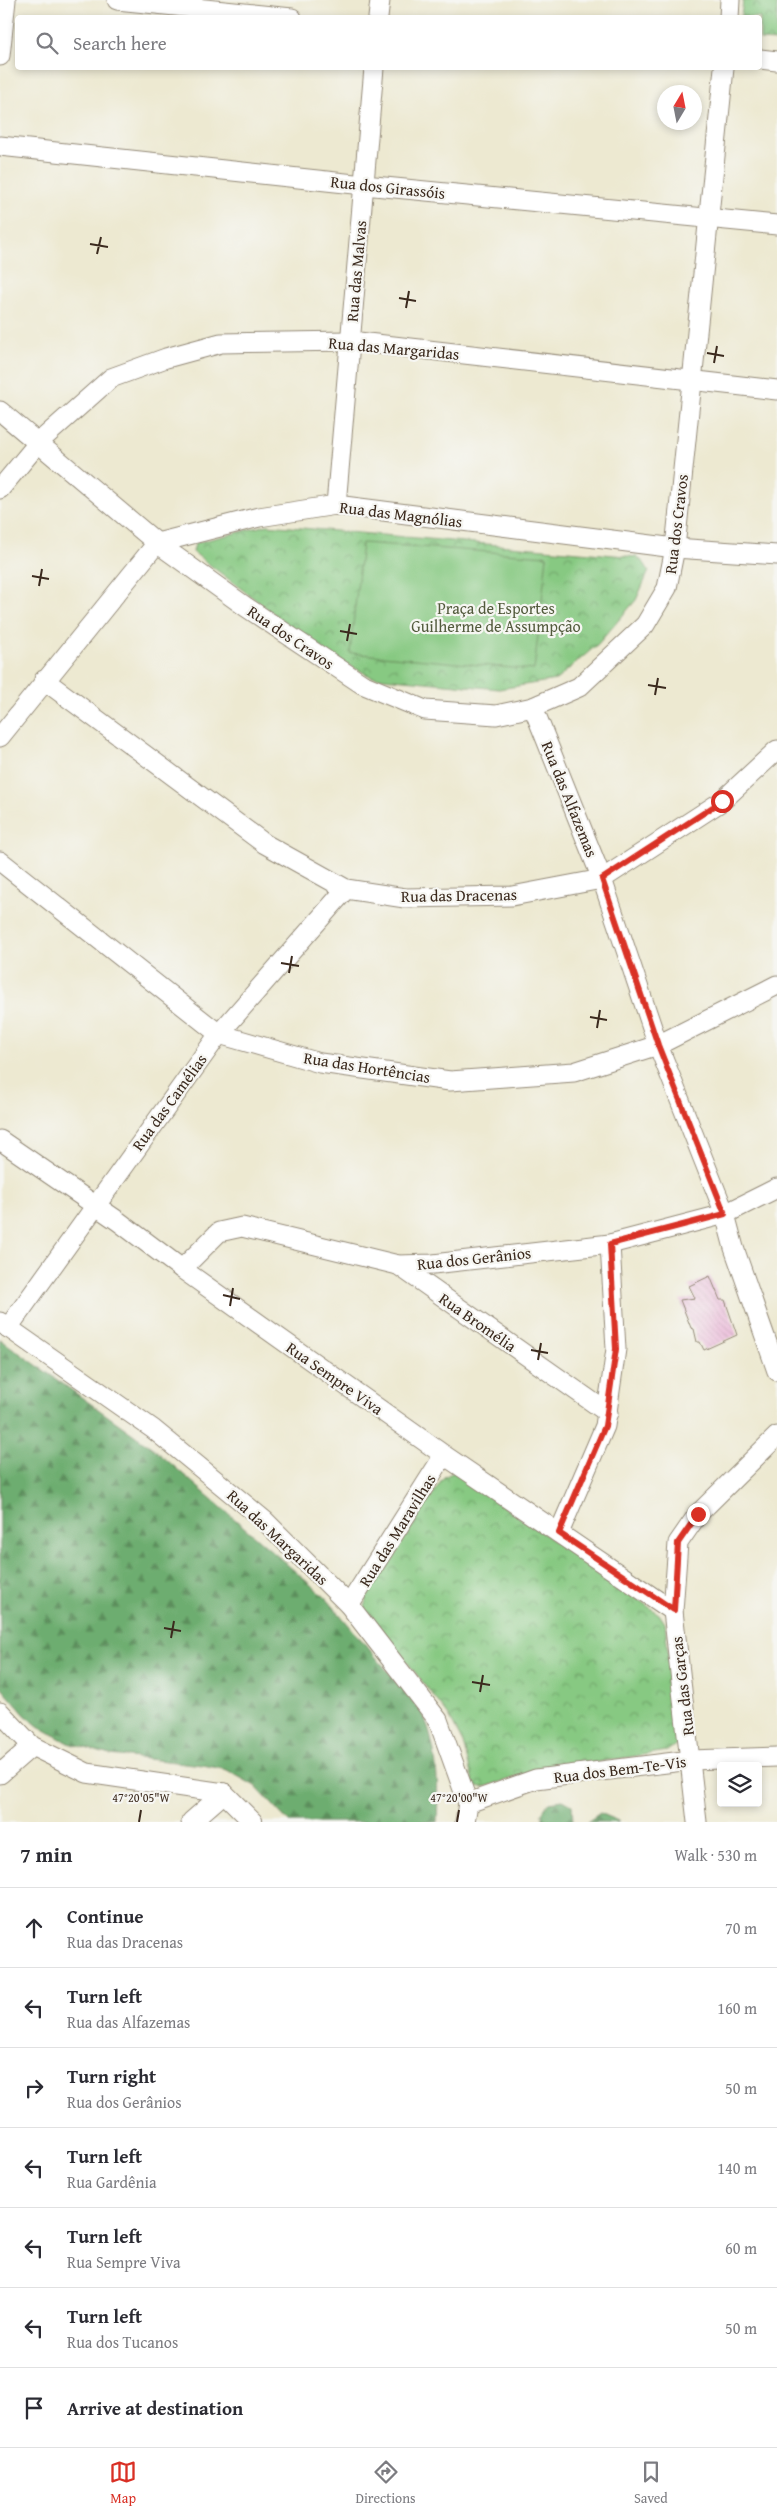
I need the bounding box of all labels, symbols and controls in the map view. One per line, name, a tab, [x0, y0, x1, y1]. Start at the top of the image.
search box	[15, 15, 762, 70]
icon: search	[33, 29, 61, 57]
text: Search here	[73, 29, 167, 57]
north arrow	[657, 85, 702, 130]
street label: Rua dos Girassóis	[329, 169, 447, 205]
street label: Rua das Malvas	[340, 219, 372, 323]
street label: Rua das Margaridas	[328, 330, 460, 366]
street label: Rua dos Cravos	[658, 473, 694, 575]
street label: Rua das Magnólias	[338, 495, 464, 533]
park label: Praça de Esportes Guilherme de Assumpção	[411, 596, 581, 638]
street label: Rua dos Cravos	[243, 599, 339, 675]
street label: Rua das Alfazemas	[536, 737, 604, 861]
route start	[711, 790, 734, 813]
street label: Rua das Dracenas	[401, 882, 517, 908]
street label: Rua das Hortências	[302, 1045, 432, 1089]
street label: Rua das Camélias	[126, 1049, 212, 1155]
street label: Rua dos Gerânios	[416, 1240, 532, 1276]
street label: Rua Bromélia	[434, 1286, 522, 1358]
street label: Rua Sempre Viva	[282, 1336, 389, 1421]
street label: Rua das Maravilhas	[353, 1469, 441, 1591]
street label: Rua das Margaridas	[222, 1483, 334, 1591]
route end	[687, 1503, 710, 1526]
street label: Rua das Garças	[664, 1635, 700, 1737]
street label: Rua dos Bem-Te-Vis	[552, 1749, 688, 1789]
map controls	[717, 1762, 762, 1807]
button: layers	[717, 1762, 762, 1807]
text: 47°20'05"W	[112, 1789, 171, 1806]
text: 47°20'00"W	[430, 1789, 489, 1806]
text: 7 min	[20, 1839, 72, 1870]
text: Walk · 530 m	[674, 1843, 757, 1867]
text: Continue	[67, 1902, 144, 1930]
icon: ahead	[20, 1914, 48, 1942]
text: 70 m	[725, 1916, 757, 1940]
text: Rua das Dracenas	[67, 1930, 183, 1954]
text: Turn left	[67, 1982, 142, 2010]
icon: left	[20, 1994, 48, 2022]
text: 160 m	[717, 1996, 757, 2020]
text: Rua das Alfazemas	[67, 2010, 190, 2034]
text: Turn right	[67, 2062, 156, 2090]
icon: right	[20, 2074, 48, 2102]
text: 50 m	[725, 2076, 757, 2100]
text: Rua dos Gerânios	[67, 2090, 182, 2114]
text: Turn left	[67, 2142, 142, 2170]
icon: left	[20, 2154, 48, 2182]
text: 140 m	[717, 2156, 757, 2180]
text: Rua Gardênia	[67, 2170, 156, 2194]
text: Turn left	[67, 2222, 142, 2250]
icon: left	[20, 2234, 48, 2262]
text: 60 m	[725, 2236, 757, 2260]
text: Rua Sempre Viva	[67, 2250, 181, 2274]
text: Turn left	[67, 2302, 142, 2330]
icon: left	[20, 2314, 48, 2342]
text: 50 m	[725, 2316, 757, 2340]
text: Rua dos Tucanos	[67, 2330, 178, 2354]
icon: arrive	[20, 2394, 48, 2422]
text: Arrive at destination	[67, 2394, 243, 2422]
tab: Map	[109, 2458, 137, 2508]
tab: Directions	[355, 2458, 416, 2508]
tab: Saved	[634, 2458, 668, 2508]

